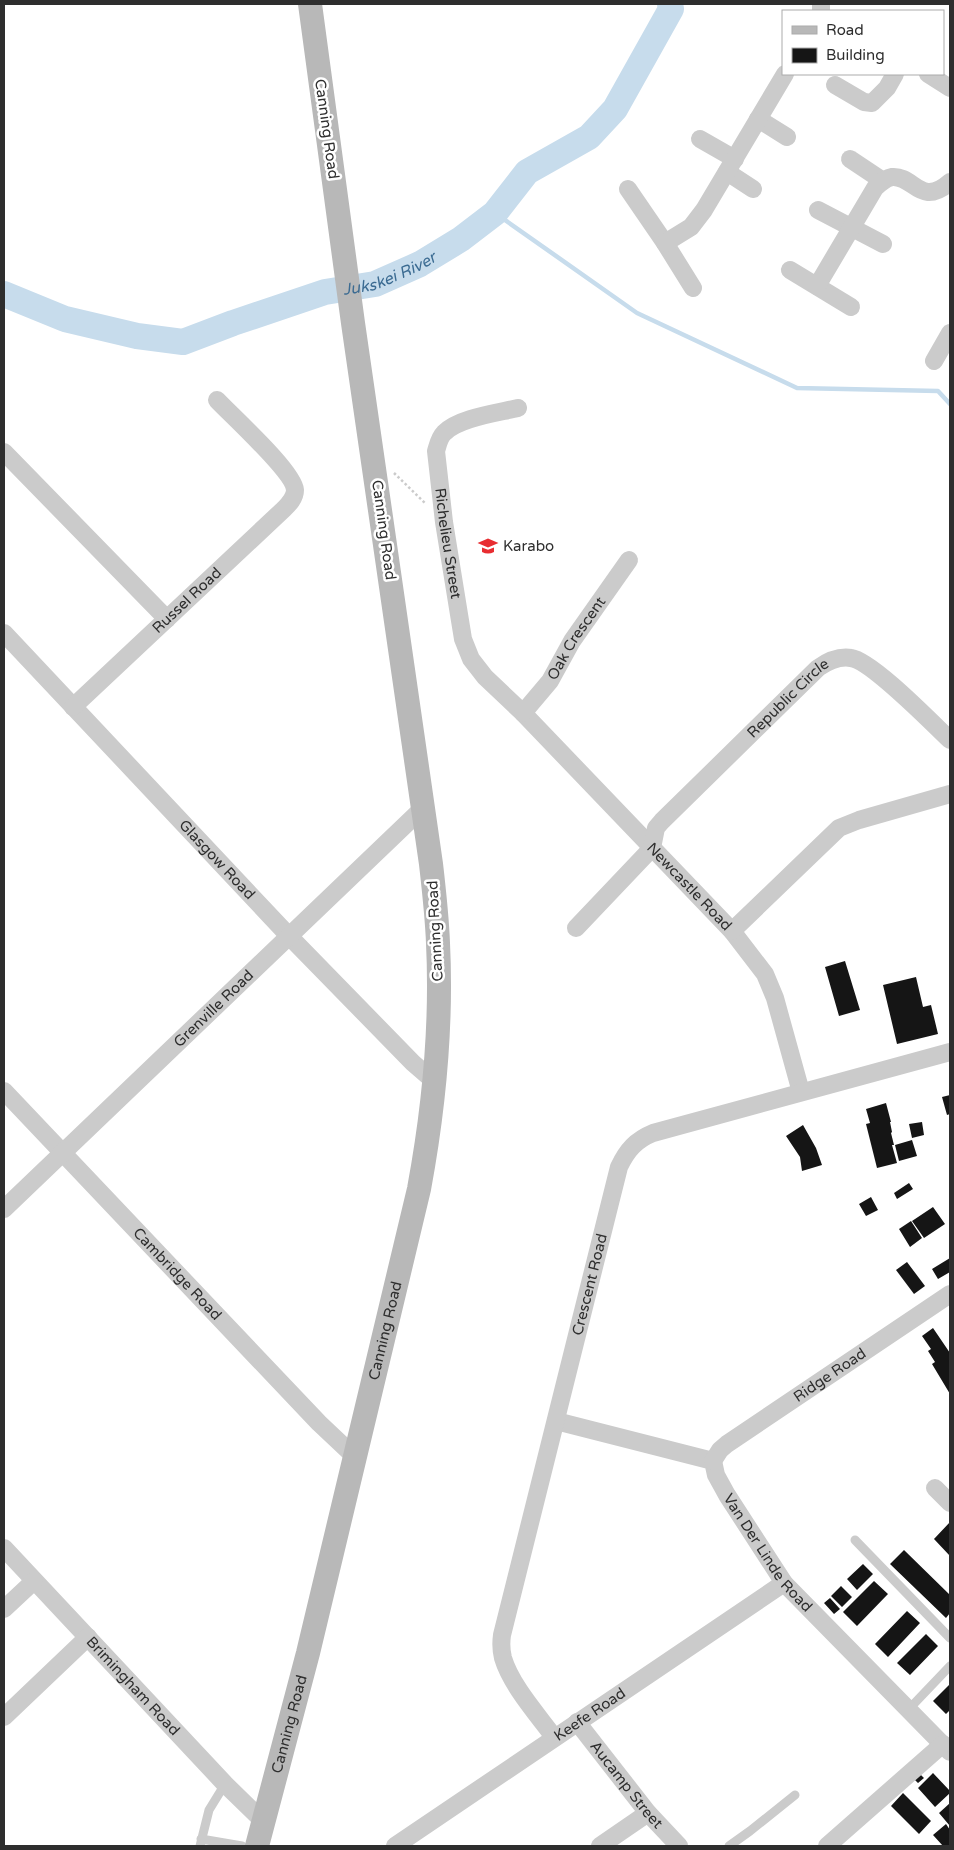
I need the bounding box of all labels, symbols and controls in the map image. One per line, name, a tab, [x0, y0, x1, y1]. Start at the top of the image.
legend	[782, 10, 944, 75]
text: Road	[826, 21, 864, 39]
text: Building	[826, 46, 885, 64]
street label: Canning Road	[311, 78, 343, 180]
water label: Jukskei River	[341, 247, 441, 300]
street label: Canning Road	[368, 479, 400, 581]
street label: Richelieu Street	[431, 487, 465, 600]
school or university icon: Karabo	[477, 535, 499, 557]
place label: Karabo	[503, 537, 554, 555]
street label: Russel Road	[148, 564, 225, 637]
street label: Oak Crescent	[543, 593, 610, 683]
street label: Republic Circle	[743, 654, 832, 741]
street label: Glasgow Road	[175, 816, 259, 903]
street label: Newcastle Road	[643, 839, 736, 934]
street label: Canning Road	[423, 880, 447, 982]
street label: Grenville Road	[170, 966, 257, 1051]
street label: Cambridge Road	[129, 1224, 226, 1324]
street label: Crescent Road	[568, 1232, 611, 1337]
street label: Canning Road	[365, 1279, 406, 1382]
street label: Ridge Road	[790, 1344, 869, 1406]
street label: Van Der Linde Road	[720, 1490, 816, 1615]
street label: Brimingham Road	[83, 1633, 184, 1739]
street label: Canning Road	[268, 1673, 311, 1775]
street label: Keefe Road	[550, 1684, 629, 1745]
street label: Aucamp Street	[586, 1737, 667, 1832]

